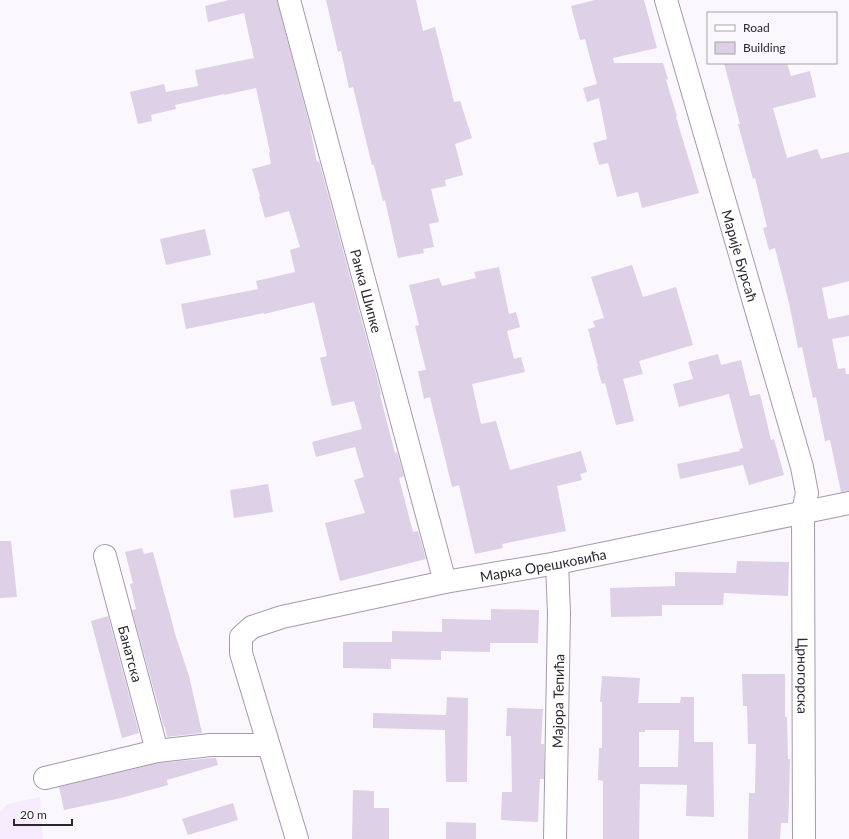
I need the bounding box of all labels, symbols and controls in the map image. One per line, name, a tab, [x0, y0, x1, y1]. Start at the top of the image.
legend	[707, 12, 837, 64]
text: Road	[743, 20, 770, 35]
text: Building	[743, 40, 786, 55]
street label: Марије Бурсаћ	[719, 207, 762, 303]
street label: Ранка Шипке	[348, 247, 386, 335]
street label: Марка Орешковића	[479, 545, 608, 584]
street label: Банатска	[115, 623, 147, 684]
street label: Црногорска	[795, 637, 812, 714]
street label: Мајора Тепића	[548, 654, 567, 748]
scale bar	[14, 801, 72, 827]
text: 20 m	[20, 807, 47, 822]

